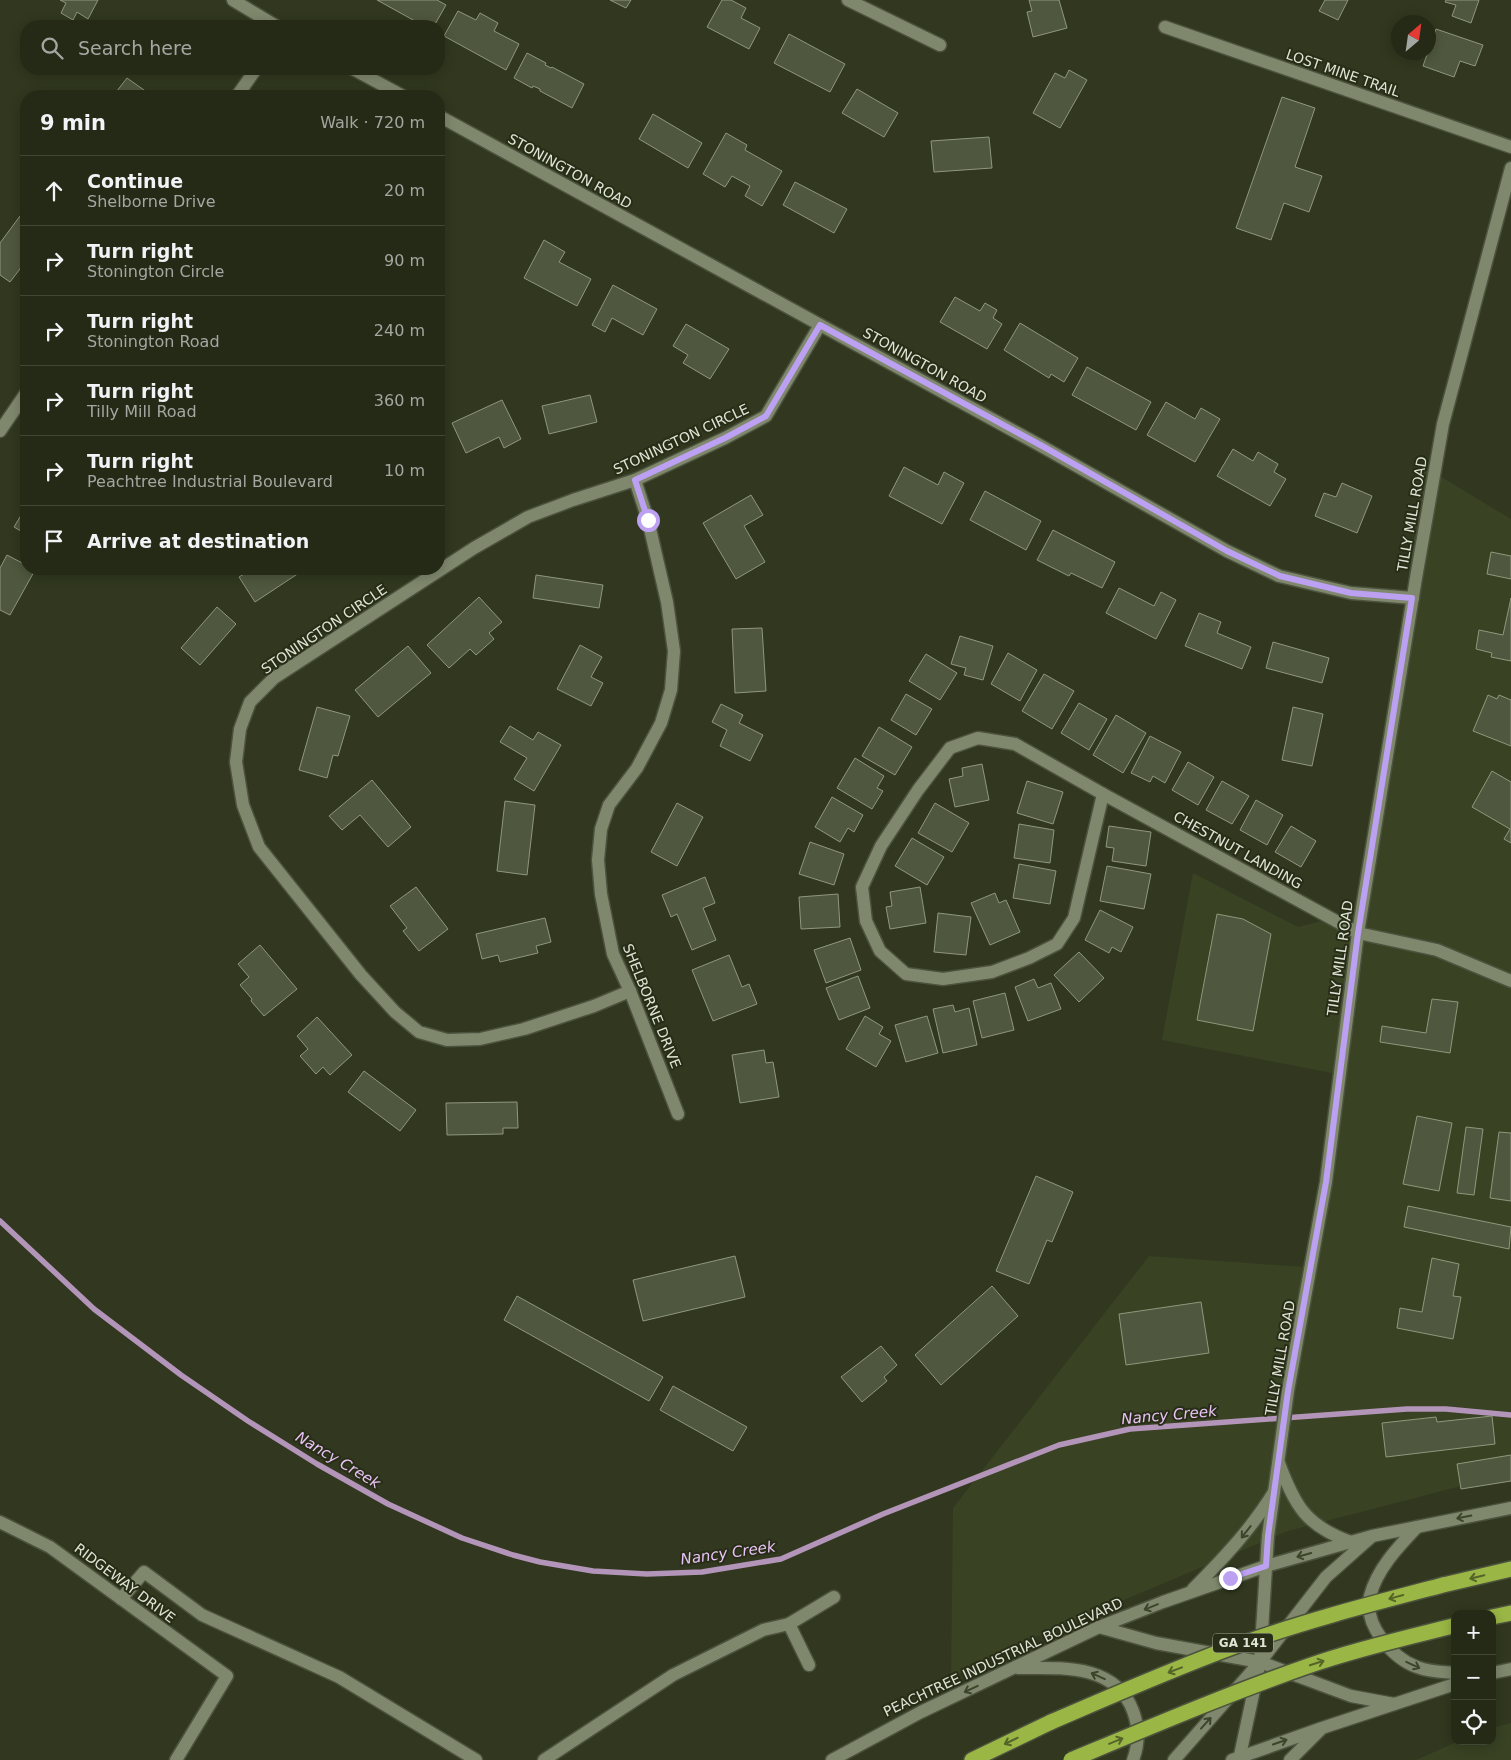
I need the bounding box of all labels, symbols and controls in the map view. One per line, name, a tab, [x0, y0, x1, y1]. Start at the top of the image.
north arrow	[1391, 15, 1436, 60]
search box	[20, 20, 445, 75]
icon: search	[38, 34, 66, 62]
text: Search here	[78, 37, 192, 59]
street label: LOST MINE TRAIL	[1284, 46, 1402, 100]
text: 9 min	[40, 111, 106, 135]
text: Walk · 720 m	[320, 113, 425, 132]
street label: STONINGTON ROAD	[505, 130, 635, 212]
text: Continue	[87, 170, 183, 192]
icon: ahead	[40, 177, 68, 205]
text: 20 m	[384, 181, 425, 200]
text: Shelborne Drive	[87, 192, 216, 211]
text: Turn right	[87, 240, 193, 262]
icon: right	[40, 247, 68, 275]
text: 90 m	[384, 251, 425, 270]
text: Stonington Circle	[87, 262, 224, 281]
text: Turn right	[87, 310, 193, 332]
icon: right	[40, 317, 68, 345]
text: 240 m	[374, 321, 425, 340]
street label: STONINGTON ROAD	[860, 324, 990, 406]
text: Stonington Road	[87, 332, 220, 351]
text: Turn right	[87, 380, 193, 402]
icon: right	[40, 387, 68, 415]
text: 360 m	[374, 391, 425, 410]
street label: STONINGTON CIRCLE	[611, 401, 751, 477]
text: Tilly Mill Road	[87, 402, 197, 421]
text: Turn right	[87, 450, 193, 472]
street label: TILLY MILL ROAD	[1394, 455, 1430, 574]
icon: right	[40, 457, 68, 485]
text: 10 m	[384, 461, 425, 480]
text: Peachtree Industrial Boulevard	[87, 472, 333, 491]
route start	[637, 509, 660, 532]
icon: arrive	[40, 527, 68, 555]
text: Arrive at destination	[87, 530, 309, 552]
street label: STONINGTON CIRCLE	[258, 581, 390, 677]
street label: CHESTNUT LANDING	[1171, 808, 1305, 892]
street label: TILLY MILL ROAD	[1324, 899, 1356, 1018]
street label: SHELBORNE DRIVE	[620, 941, 684, 1071]
street label: TILLY MILL ROAD	[1262, 1299, 1298, 1418]
water label: Nancy Creek	[1121, 1402, 1219, 1428]
water label: Nancy Creek	[292, 1428, 385, 1493]
one-way arrow	[1456, 1513, 1472, 1522]
one-way arrow	[1241, 1525, 1252, 1538]
water label: Nancy Creek	[679, 1537, 778, 1569]
street label: RIDGEWAY DRIVE	[71, 1540, 179, 1626]
one-way arrow	[1297, 1550, 1313, 1560]
route end	[1219, 1567, 1242, 1590]
one-way arrow	[1469, 1573, 1485, 1582]
one-way arrow	[1388, 1593, 1404, 1603]
street label: PEACHTREE INDUSTRIAL BOULEVARD	[881, 1594, 1125, 1720]
one-way arrow	[1143, 1603, 1158, 1612]
map controls	[1451, 1610, 1496, 1745]
button: +	[1451, 1610, 1496, 1655]
road number: GA 141	[1213, 1634, 1273, 1652]
button: −	[1451, 1655, 1496, 1700]
one-way arrow	[1308, 1658, 1324, 1668]
one-way arrow	[1405, 1660, 1420, 1670]
one-way arrow	[1168, 1665, 1183, 1675]
one-way arrow	[1091, 1670, 1106, 1680]
one-way arrow	[964, 1684, 979, 1694]
button: locate	[1451, 1700, 1496, 1745]
one-way arrow	[1200, 1717, 1212, 1730]
one-way arrow	[1108, 1736, 1123, 1746]
one-way arrow	[1004, 1737, 1019, 1746]
one-way arrow	[1272, 1737, 1288, 1746]

